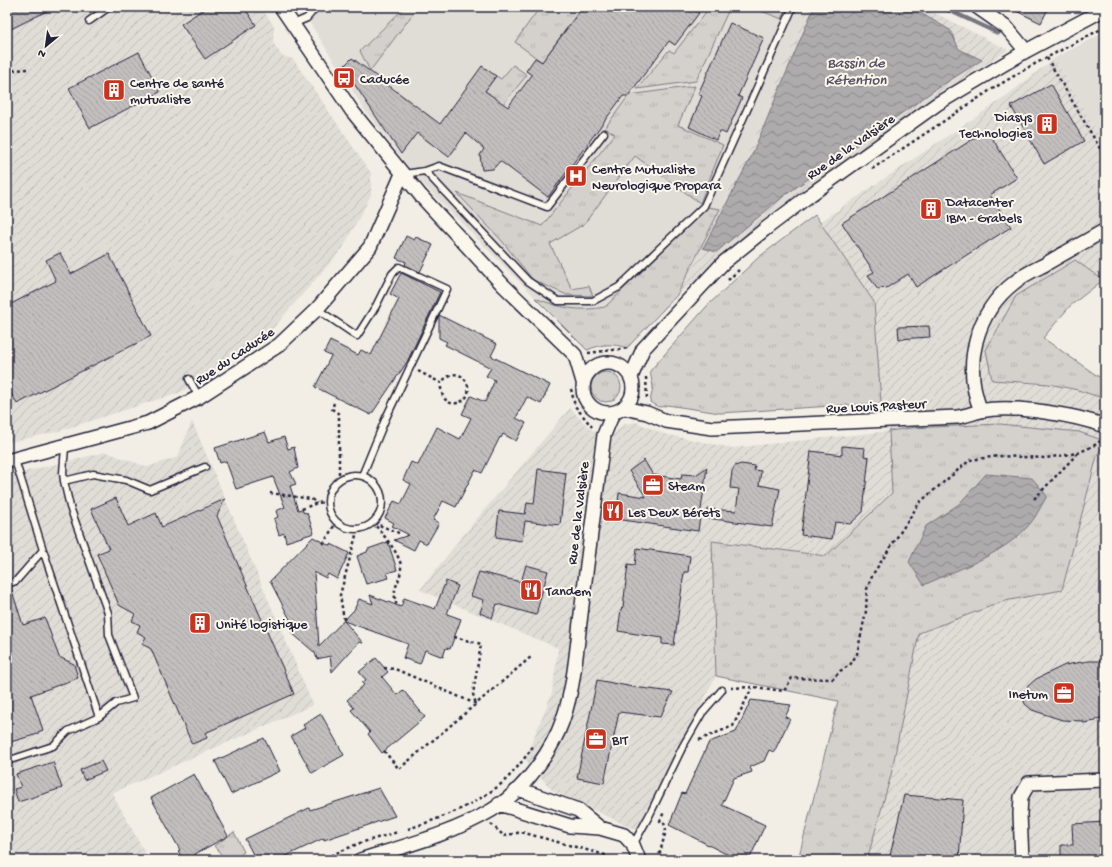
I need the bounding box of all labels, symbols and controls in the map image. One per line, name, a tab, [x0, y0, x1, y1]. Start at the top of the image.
north arrow	[26, 26, 66, 66]
text: N	[36, 46, 48, 60]
water label: Bassin de Rétention	[826, 55, 887, 90]
bus stop icon: Caducée	[331, 65, 357, 91]
place label: Caducée	[360, 72, 410, 89]
place label: Centre de santé mutualiste	[130, 76, 225, 109]
building icon: Centre de santé mutualiste	[101, 77, 127, 103]
place label: Diasys Technologies	[958, 110, 1033, 143]
street label: Rue de la Valsière	[804, 111, 899, 185]
building icon: Diasys Technologies	[1034, 111, 1060, 137]
place label: Centre Mutualiste Neurologique Propara	[592, 162, 723, 195]
hospital icon: Centre Mutualiste Neurologique Propara	[563, 163, 589, 189]
place label: Datacenter IBM - Grabels	[945, 195, 1023, 228]
building icon: Datacenter IBM - Grabels	[918, 196, 944, 222]
street label: Rue du Caducée	[193, 324, 279, 390]
street label: Rue Louis Pasteur	[826, 396, 928, 419]
street label: Rue de la Valsière	[565, 460, 594, 566]
office icon: Steam	[640, 472, 666, 498]
place label: Steam	[668, 479, 705, 496]
restaurant icon: Les Deux Bérets	[600, 498, 626, 524]
place label: Les Deux Bérets	[628, 505, 721, 522]
restaurant icon: Tandem	[518, 577, 544, 603]
place label: Tandem	[545, 584, 591, 601]
building icon: Unité logistique	[187, 610, 213, 636]
place label: Unité logistique	[216, 617, 308, 634]
office icon: Inetum	[1051, 680, 1077, 706]
place label: Inetum	[1009, 687, 1048, 704]
office icon: BIT	[583, 726, 609, 752]
place label: BIT	[611, 733, 629, 750]

